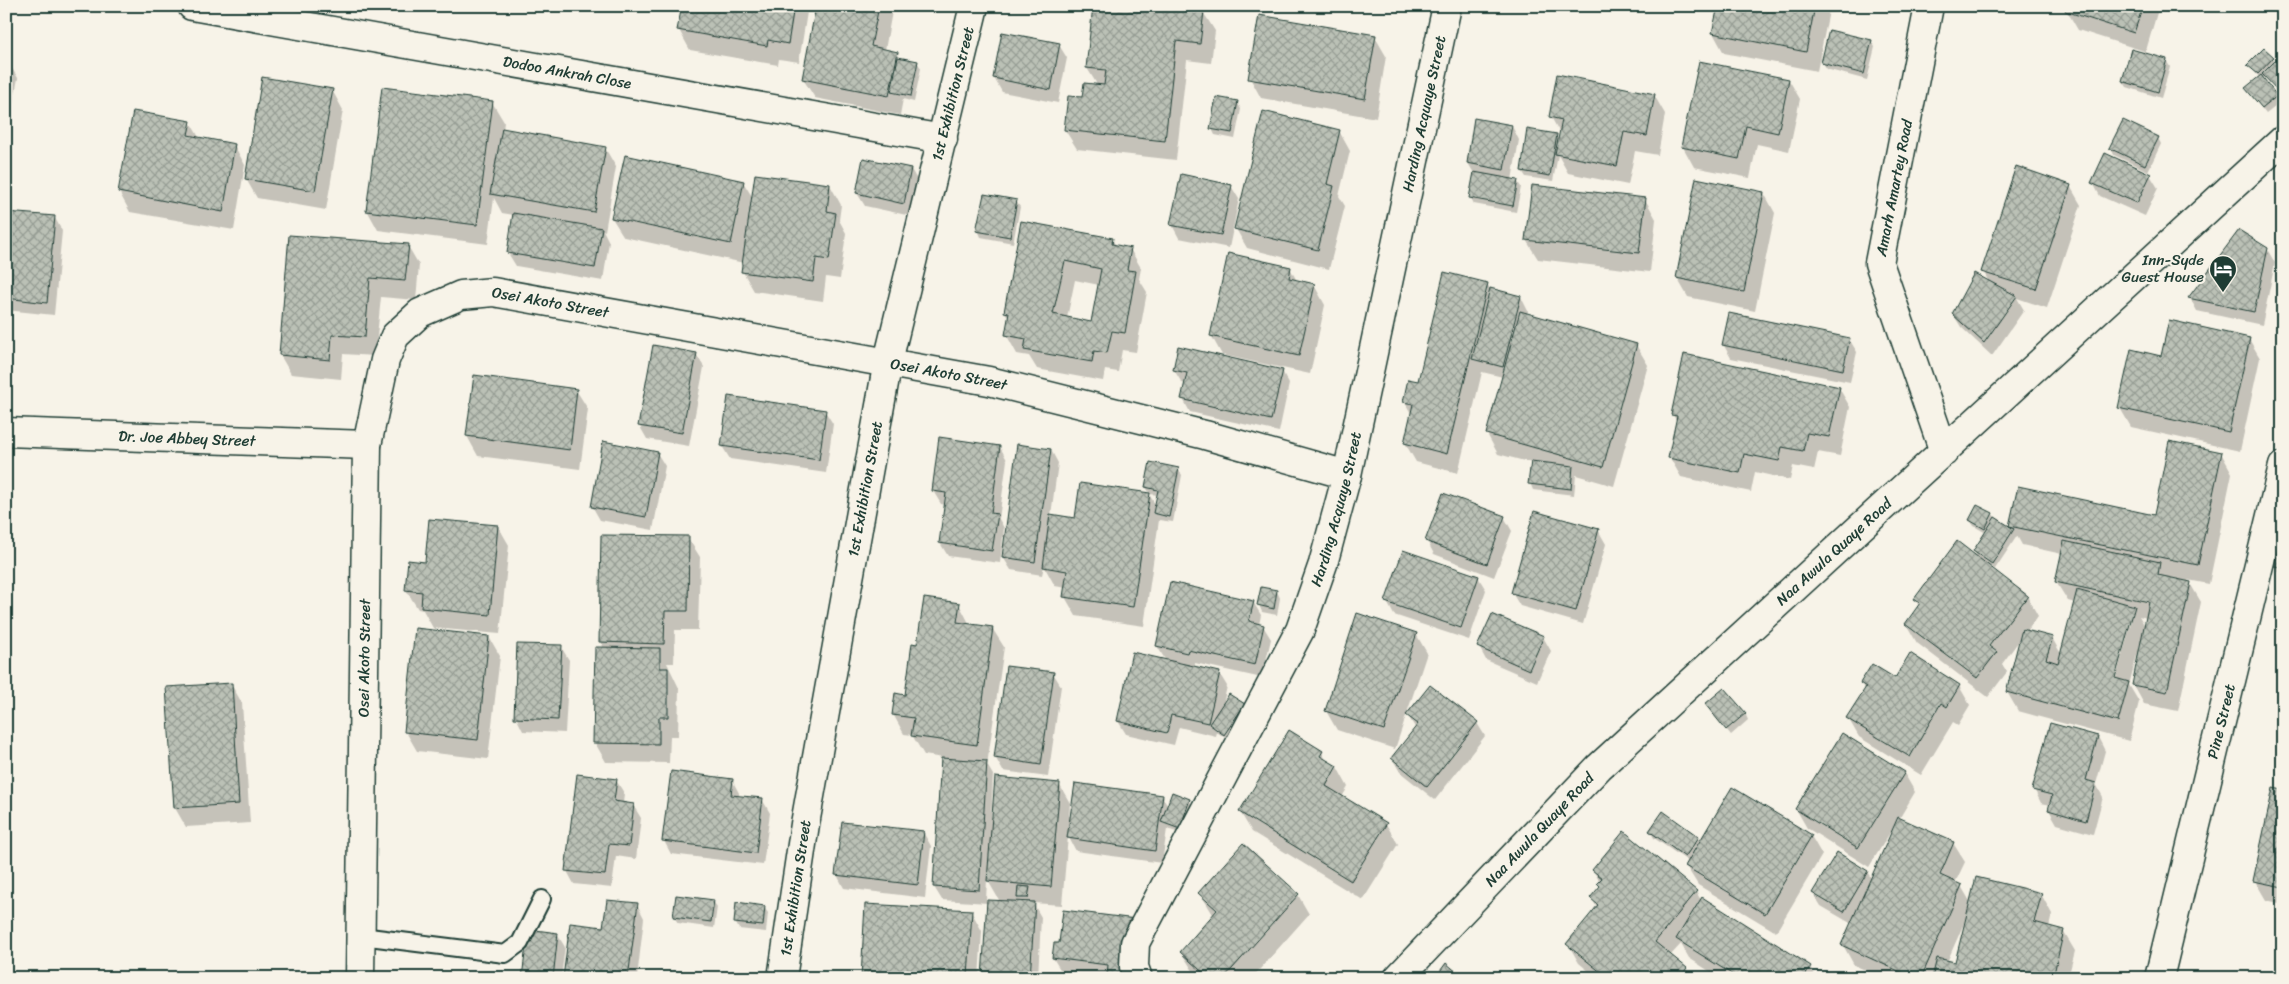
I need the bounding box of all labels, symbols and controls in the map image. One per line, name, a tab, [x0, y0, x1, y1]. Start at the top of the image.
street label: 1st Exhibition Street	[924, 24, 982, 164]
street label: Harding Acquaye Street	[1395, 33, 1453, 194]
street label: Dodoo Ankrah Close	[501, 48, 634, 97]
street label: Amarh Amartey Road	[1868, 116, 1920, 260]
place label: Inn-Syde Guest House	[2122, 247, 2204, 290]
hotel icon: Inn-Syde Guest House	[2208, 254, 2238, 293]
street label: Osei Akoto Street	[490, 279, 612, 326]
street label: Osei Akoto Street	[888, 351, 1011, 398]
street label: 1st Exhibition Street	[840, 419, 890, 559]
street label: Dr. Joe Abbey Street	[118, 423, 257, 454]
street label: Harding Acquaye Street	[1303, 429, 1369, 590]
street label: Naa Awula Quaye Road	[1770, 491, 1899, 612]
street label: Osei Akoto Street	[350, 598, 378, 717]
street label: Pine Street	[2199, 681, 2243, 762]
street label: Naa Awula Quaye Road	[1478, 765, 1601, 893]
street label: 1st Exhibition Street	[772, 817, 819, 958]

